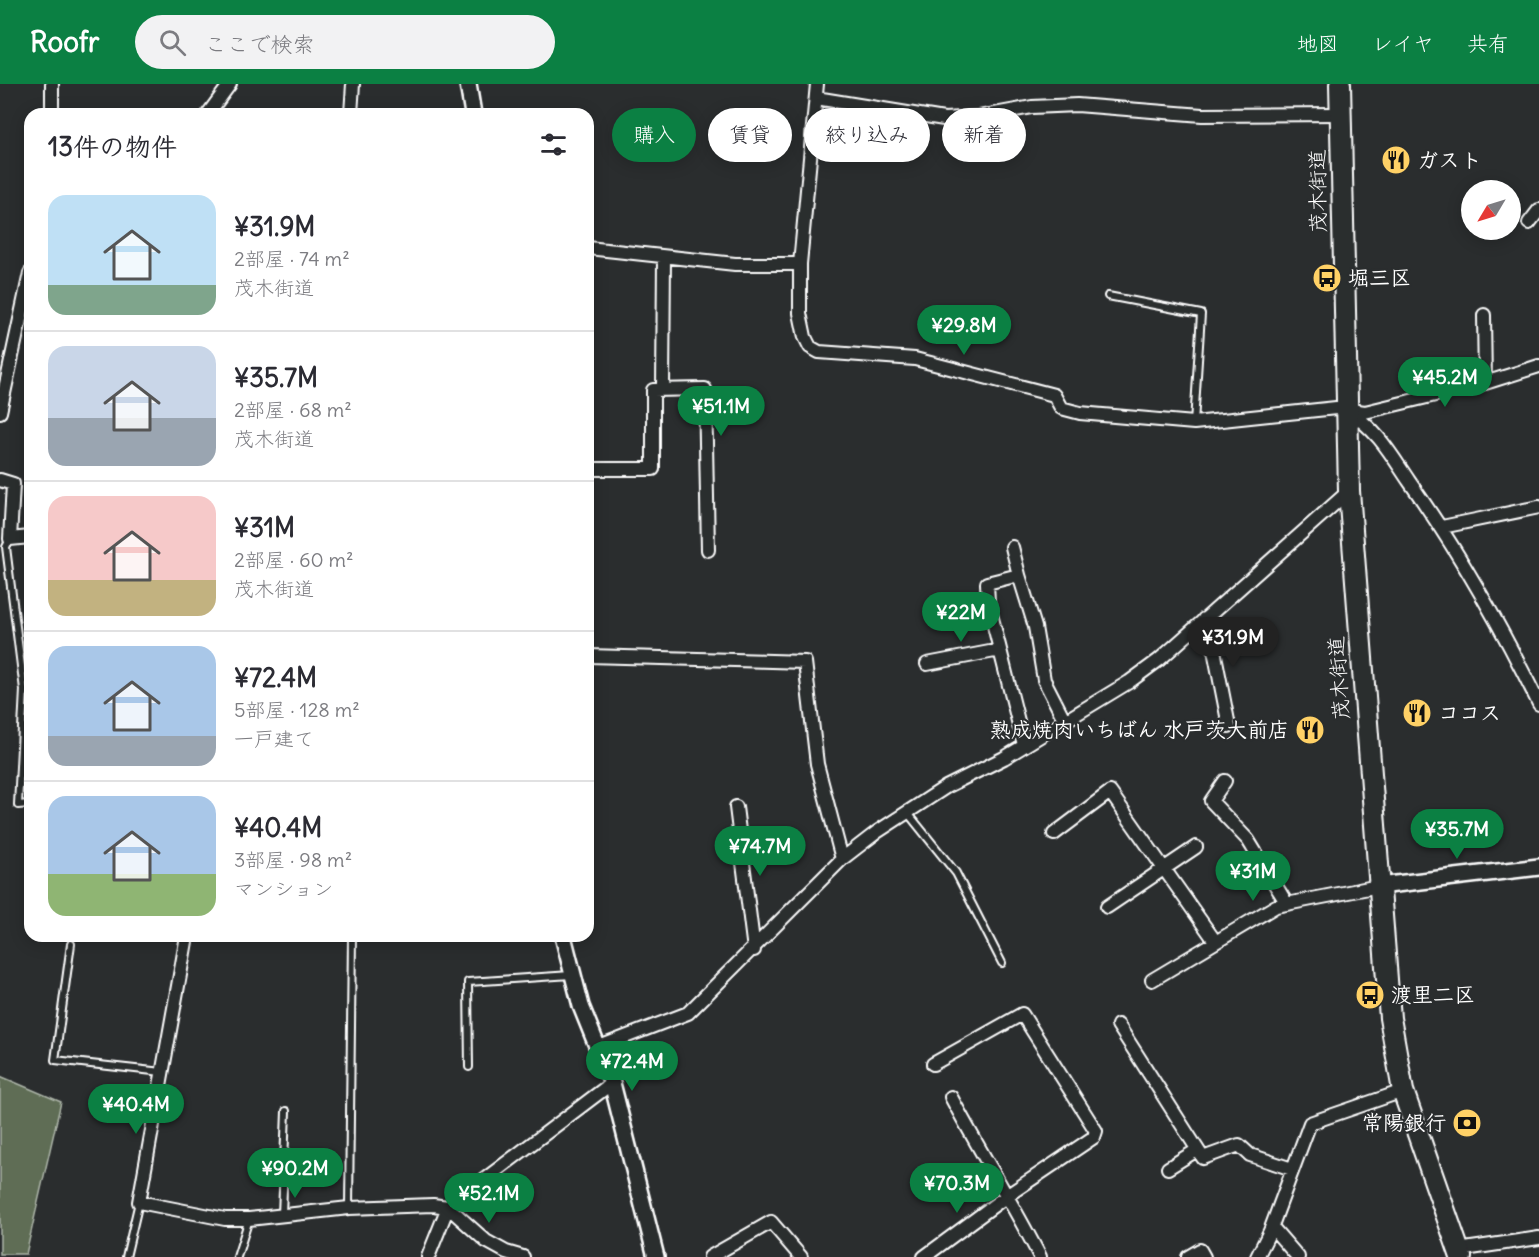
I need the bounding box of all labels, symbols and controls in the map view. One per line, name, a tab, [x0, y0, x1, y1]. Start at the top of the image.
search box	[135, 15, 555, 69]
text: Roofr	[30, 24, 99, 60]
icon: search	[156, 26, 189, 59]
text: ここで検索	[204, 30, 314, 58]
text: 地図	[1297, 30, 1339, 57]
text: レイヤ	[1372, 30, 1434, 57]
text: 共有	[1467, 30, 1509, 57]
chip: 購入	[612, 108, 696, 162]
chip: 賃貸	[708, 108, 792, 162]
chip: 絞り込み	[804, 108, 930, 162]
chip: 新着	[942, 108, 1026, 162]
icon: filters	[537, 128, 570, 161]
text: 13件の物件	[48, 130, 177, 163]
restaurant icon: ガスト	[1380, 144, 1412, 176]
place label: ガスト	[1417, 146, 1482, 173]
street label: 茂木街道	[1303, 149, 1332, 233]
north arrow	[1461, 180, 1521, 240]
map controls	[1461, 180, 1521, 240]
text: ¥31.9M	[234, 210, 315, 243]
icon: home	[96, 219, 168, 291]
text: 2部屋 · 74 m²	[234, 246, 350, 271]
bus stop icon: 堀三区	[1311, 262, 1343, 294]
place label: 堀三区	[1348, 264, 1411, 291]
text: 茂木街道	[234, 275, 314, 300]
pin: ¥29.8M	[915, 305, 1013, 356]
text: ¥29.8M	[931, 312, 997, 337]
pin: ¥45.2M	[1396, 357, 1494, 408]
text: ¥35.7M	[234, 361, 318, 394]
text: ¥45.2M	[1412, 364, 1478, 389]
icon: home	[96, 370, 168, 442]
pin: ¥51.1M	[672, 386, 770, 437]
text: ¥51.1M	[692, 393, 750, 418]
text: 2部屋 · 68 m²	[234, 397, 352, 422]
text: 茂木街道	[234, 426, 314, 451]
text: ¥31M	[234, 511, 295, 544]
icon: home	[96, 520, 168, 592]
text: 2部屋 · 60 m²	[234, 547, 353, 572]
text: 茂木街道	[234, 576, 314, 601]
pin: ¥22M	[925, 592, 997, 643]
text: ¥22M	[936, 599, 986, 624]
pin: ¥31.9M	[1184, 617, 1282, 668]
text: ¥31.9M	[1202, 624, 1264, 649]
street label: 茂木街道	[1322, 635, 1355, 721]
text: ¥72.4M	[234, 661, 317, 694]
icon: home	[96, 670, 168, 742]
text: 5部屋 · 128 m²	[234, 697, 360, 722]
restaurant icon: ココス	[1401, 697, 1433, 729]
place label: ココス	[1438, 699, 1501, 726]
restaurant icon: 熟成焼肉いちばん 水戸茨大前店	[1294, 714, 1326, 746]
place label: 熟成焼肉いちばん 水戸茨大前店	[990, 716, 1289, 743]
text: 一戸建て	[234, 726, 314, 751]
pin: ¥35.7M	[1408, 809, 1506, 860]
text: ¥40.4M	[234, 811, 322, 844]
text: ¥35.7M	[1425, 816, 1489, 841]
icon: home	[96, 820, 168, 892]
pin: ¥74.7M	[711, 826, 809, 877]
text: ¥74.7M	[729, 833, 791, 858]
text: 3部屋 · 98 m²	[234, 847, 352, 872]
pin: ¥31M	[1217, 851, 1289, 902]
text: ¥31M	[1229, 858, 1277, 883]
text: マンション	[234, 876, 333, 901]
bus stop icon: 渡里二区	[1354, 979, 1386, 1011]
place label: 渡里二区	[1391, 981, 1475, 1008]
pin: ¥72.4M	[583, 1041, 681, 1092]
text: ¥72.4M	[600, 1048, 664, 1073]
pin: ¥40.4M	[87, 1084, 185, 1135]
text: ¥40.4M	[102, 1091, 170, 1116]
bank icon: 常陽銀行	[1451, 1107, 1483, 1139]
place label: 常陽銀行	[1362, 1109, 1446, 1136]
pin: ¥90.2M	[246, 1148, 344, 1199]
text: ¥90.2M	[261, 1155, 329, 1180]
pin: ¥70.3M	[908, 1163, 1006, 1214]
text: ¥70.3M	[924, 1170, 990, 1195]
pin: ¥52.1M	[440, 1173, 538, 1224]
text: ¥52.1M	[458, 1180, 520, 1205]

